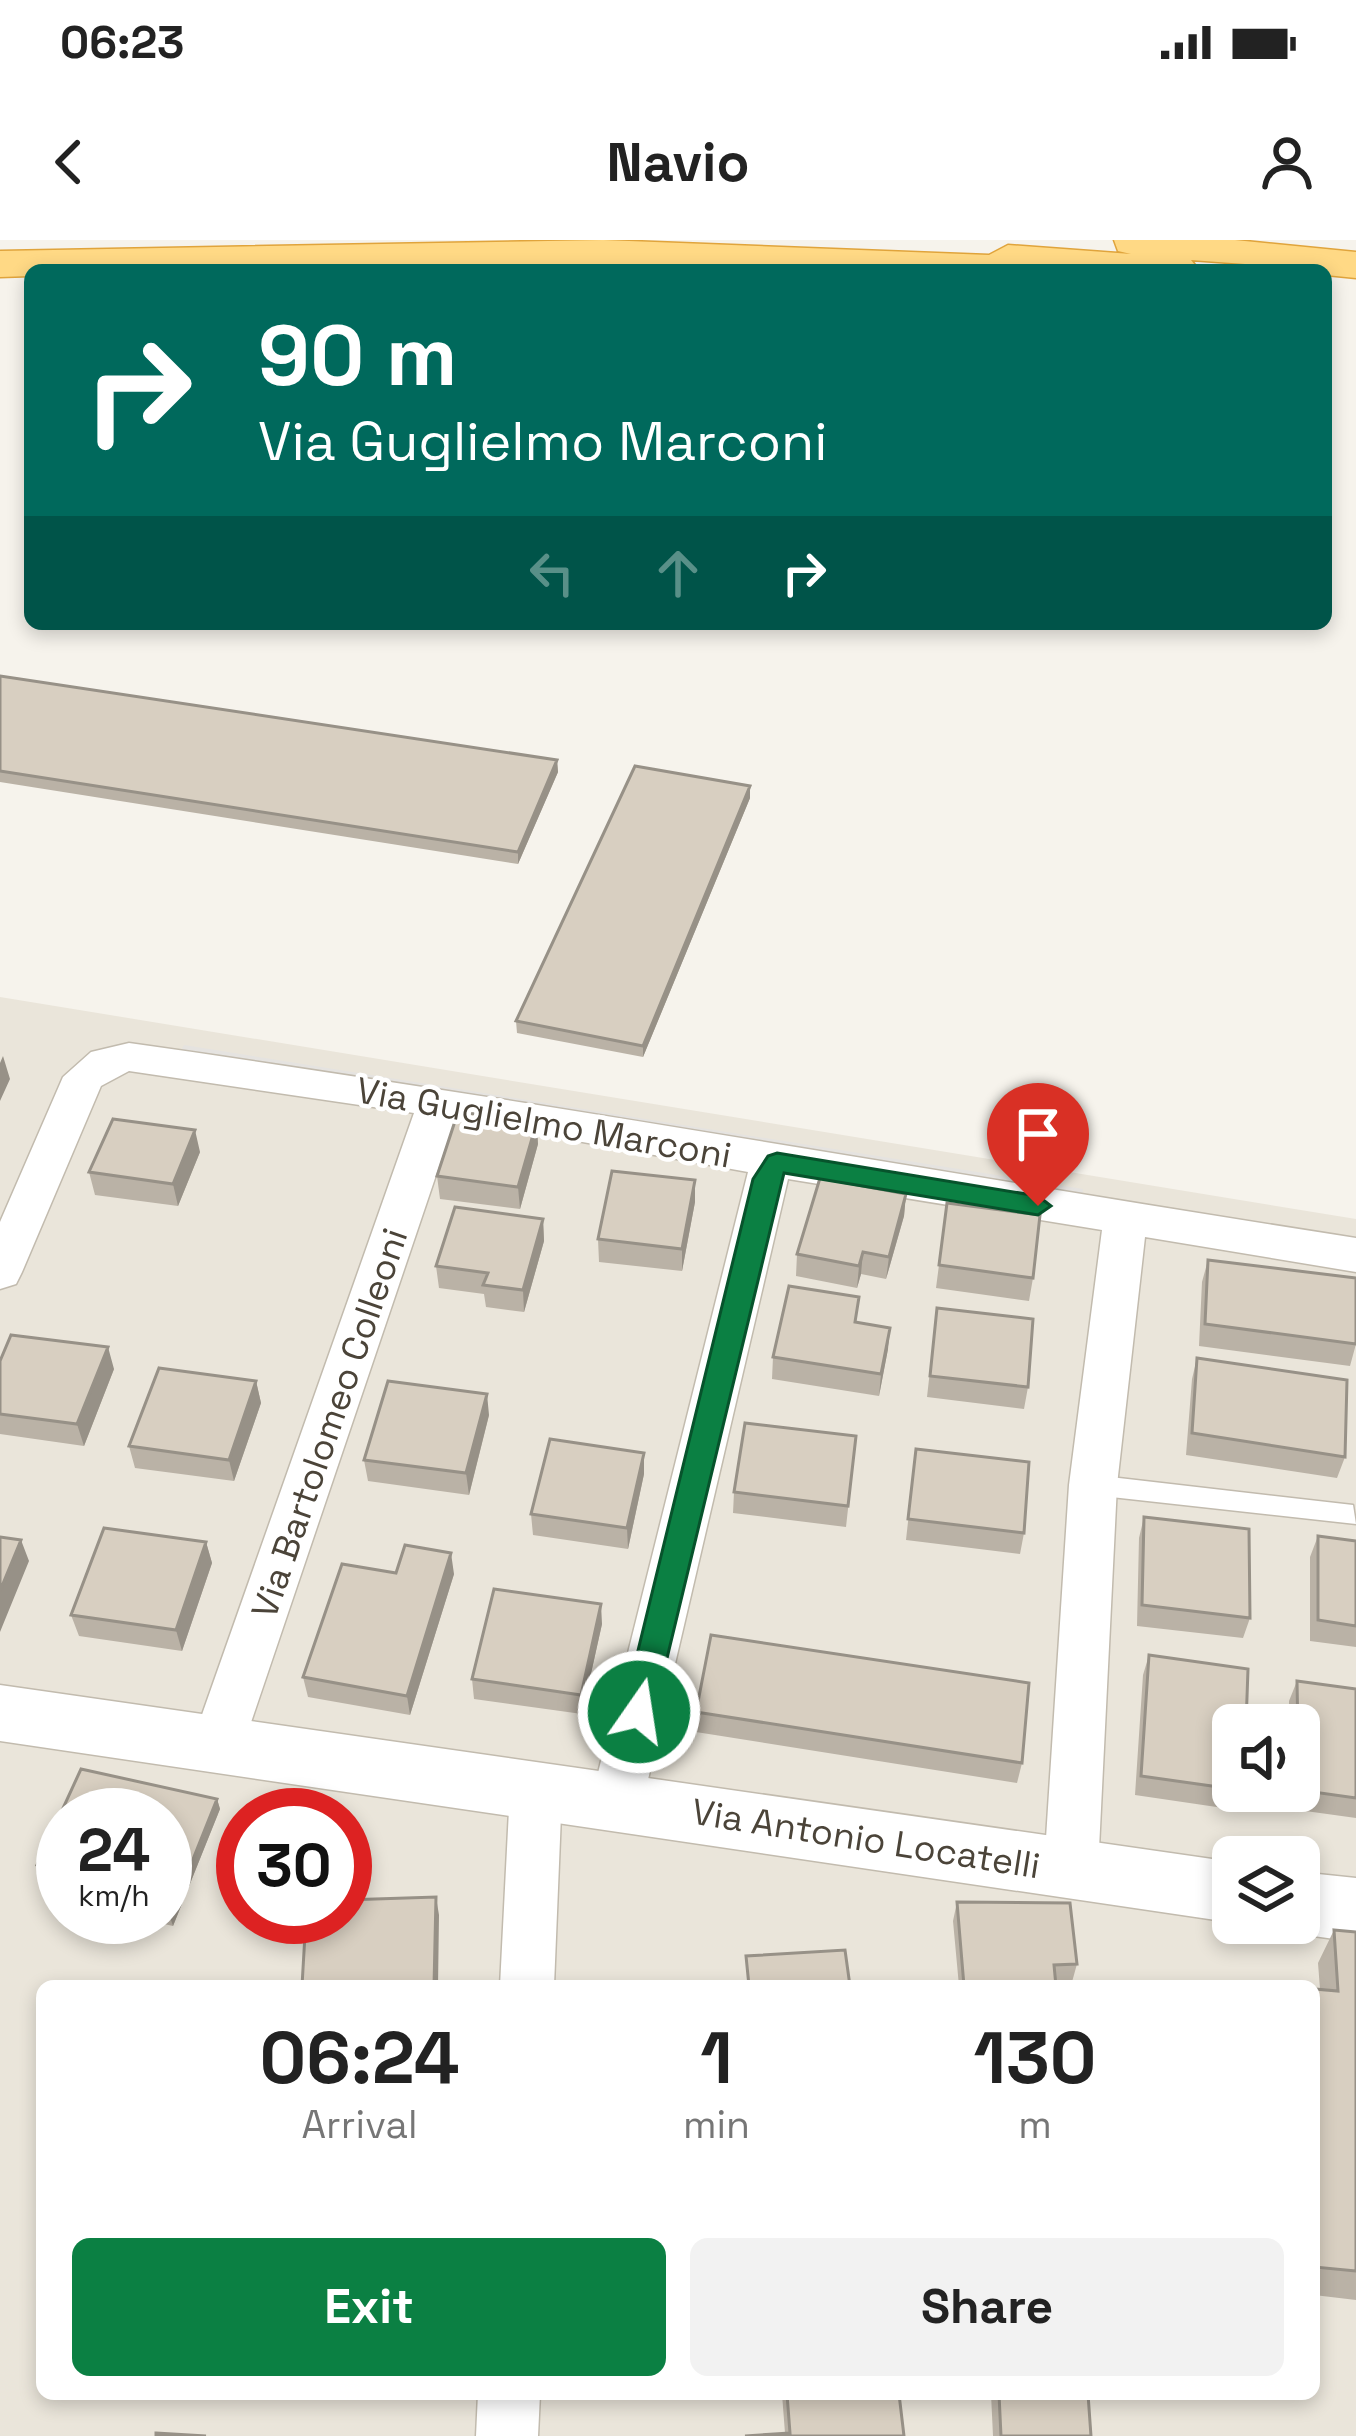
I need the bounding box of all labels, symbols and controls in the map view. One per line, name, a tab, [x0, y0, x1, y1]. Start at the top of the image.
text: 06:23	[60, 14, 184, 71]
text: Navio	[607, 128, 749, 197]
icon: back	[36, 129, 102, 195]
icon: person	[1254, 129, 1320, 195]
text: 90 m	[258, 302, 457, 410]
icon: right	[60, 312, 216, 468]
text: Via Guglielmo Marconi	[258, 407, 827, 476]
icon: left	[519, 540, 585, 606]
icon: ahead	[645, 540, 711, 606]
icon: right	[771, 540, 837, 606]
street label: Via Guglielmo Marconi	[353, 1067, 735, 1179]
pin	[987, 1083, 1089, 1206]
icon: arrive	[1005, 1101, 1071, 1167]
street label: Via Bartolomeo Colleoni	[242, 1222, 418, 1624]
position arrow	[576, 1649, 702, 1775]
map controls	[1212, 1704, 1320, 1944]
button: sound	[1212, 1704, 1320, 1812]
speed limit sign: 30	[216, 1788, 372, 1944]
street label: Via Antonio Locatelli	[688, 1789, 1043, 1889]
text: 24	[78, 1812, 150, 1889]
button: layers	[1212, 1836, 1320, 1944]
text: km/h	[78, 1876, 150, 1915]
text: 06:24	[259, 2012, 460, 2104]
text: 1	[700, 2012, 733, 2104]
text: 130	[974, 2012, 1096, 2104]
text: Arrival	[302, 2100, 417, 2149]
text: min	[683, 2100, 750, 2149]
text: m	[1018, 2100, 1052, 2149]
button: Exit	[72, 2238, 666, 2376]
button: Share	[690, 2238, 1284, 2376]

